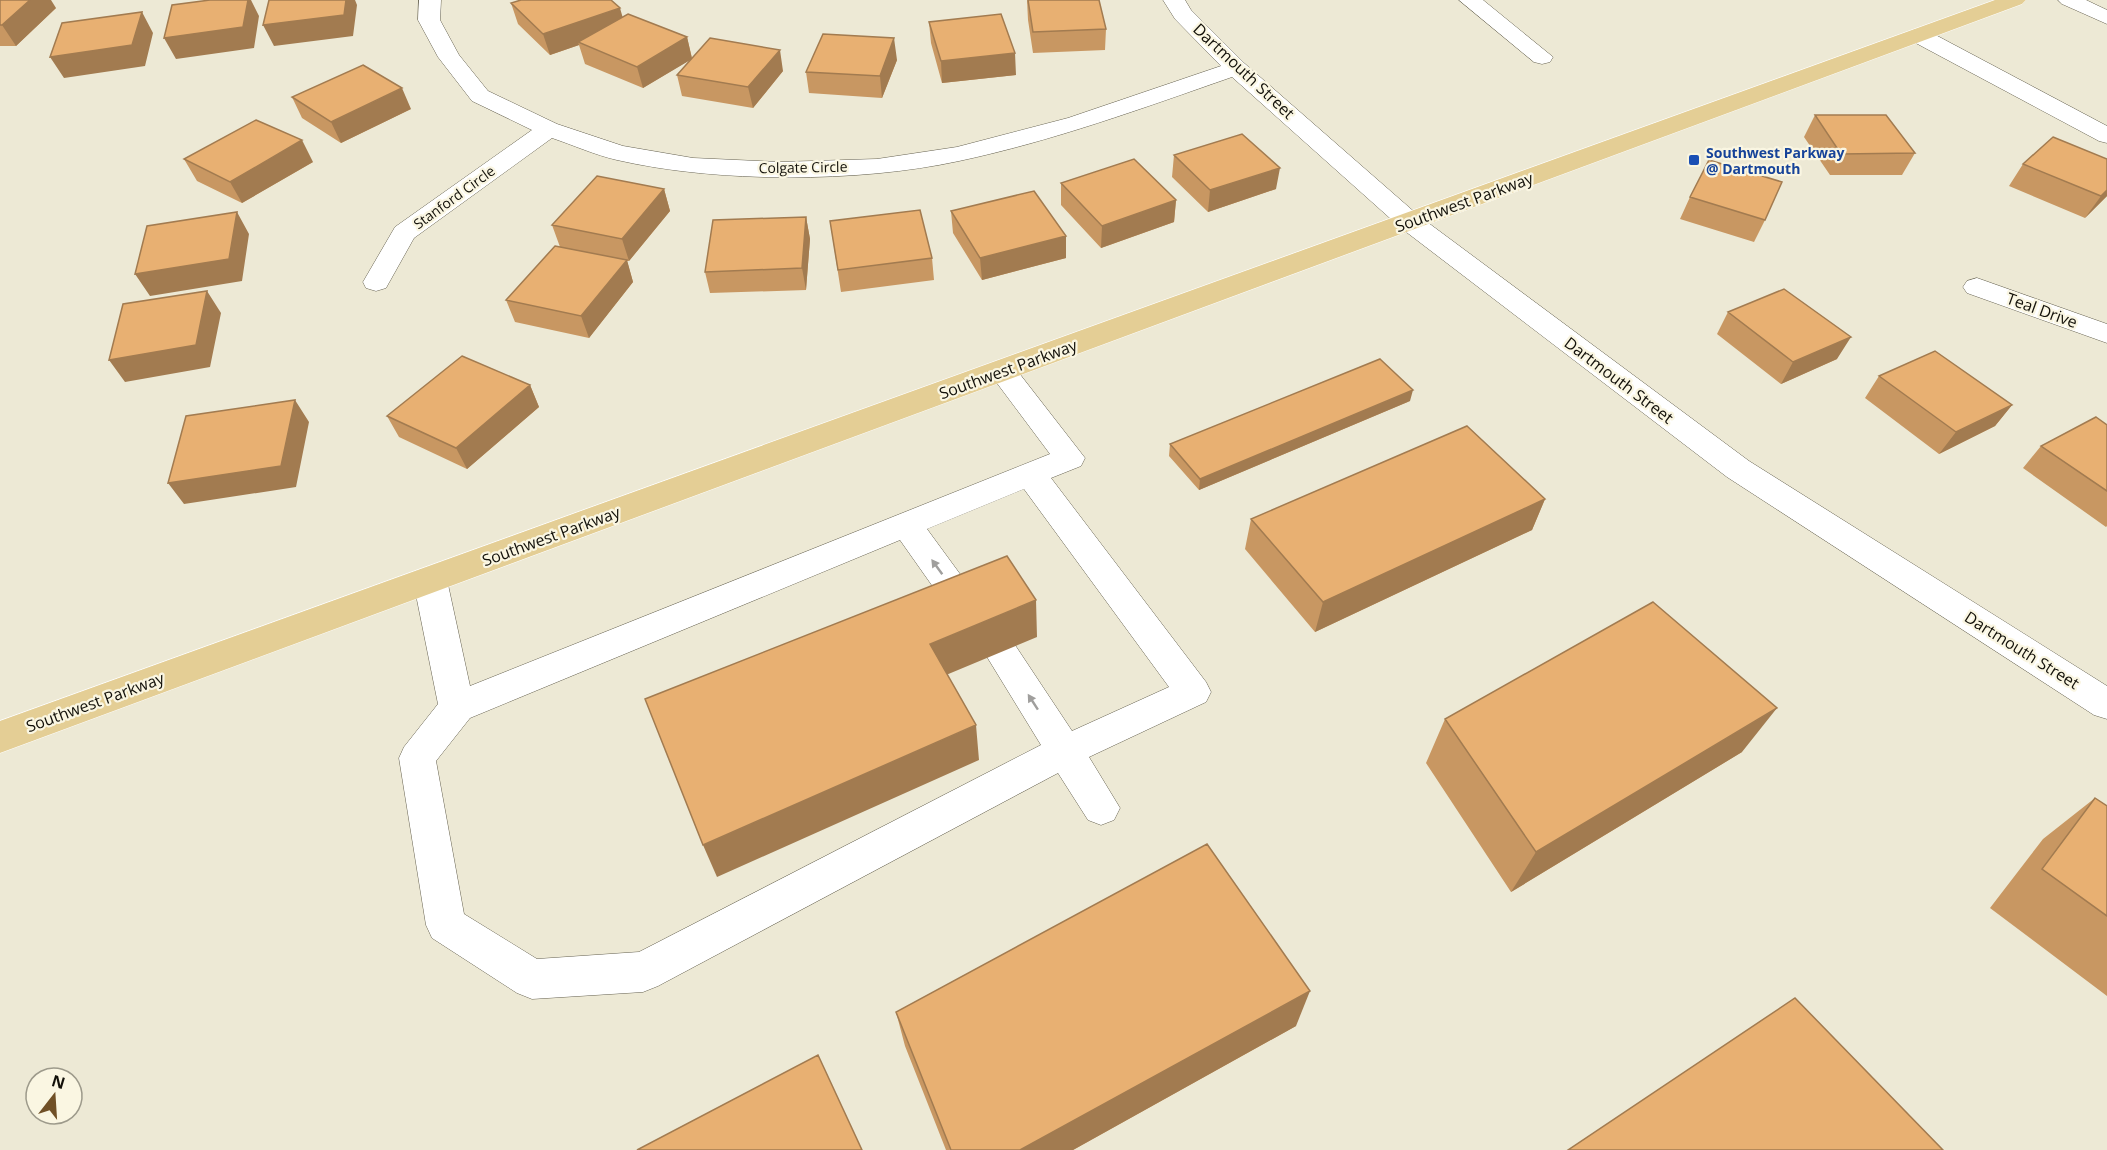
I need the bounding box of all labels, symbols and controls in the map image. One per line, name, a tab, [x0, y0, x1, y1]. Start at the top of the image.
street label: Dartmouth Street	[1188, 18, 1300, 124]
place label: Southwest Parkway @ Dartmouth	[1706, 143, 1845, 178]
marker: Southwest Parkway @ Dartmouth	[1687, 153, 1701, 167]
street label: Colgate Circle	[758, 157, 848, 177]
street label: Stanford Circle	[409, 161, 499, 233]
street label: Southwest Parkway	[1392, 166, 1537, 237]
street label: Teal Drive	[2003, 287, 2081, 333]
street label: Dartmouth Street	[1560, 332, 1678, 428]
street label: Southwest Parkway	[936, 333, 1081, 404]
street label: Southwest Parkway	[479, 500, 624, 571]
one-way arrow	[931, 559, 943, 574]
street label: Dartmouth Street	[1960, 606, 2084, 694]
street label: Southwest Parkway	[23, 666, 168, 737]
one-way arrow	[1027, 694, 1039, 710]
north arrow	[24, 1066, 84, 1126]
text: N	[49, 1069, 68, 1094]

